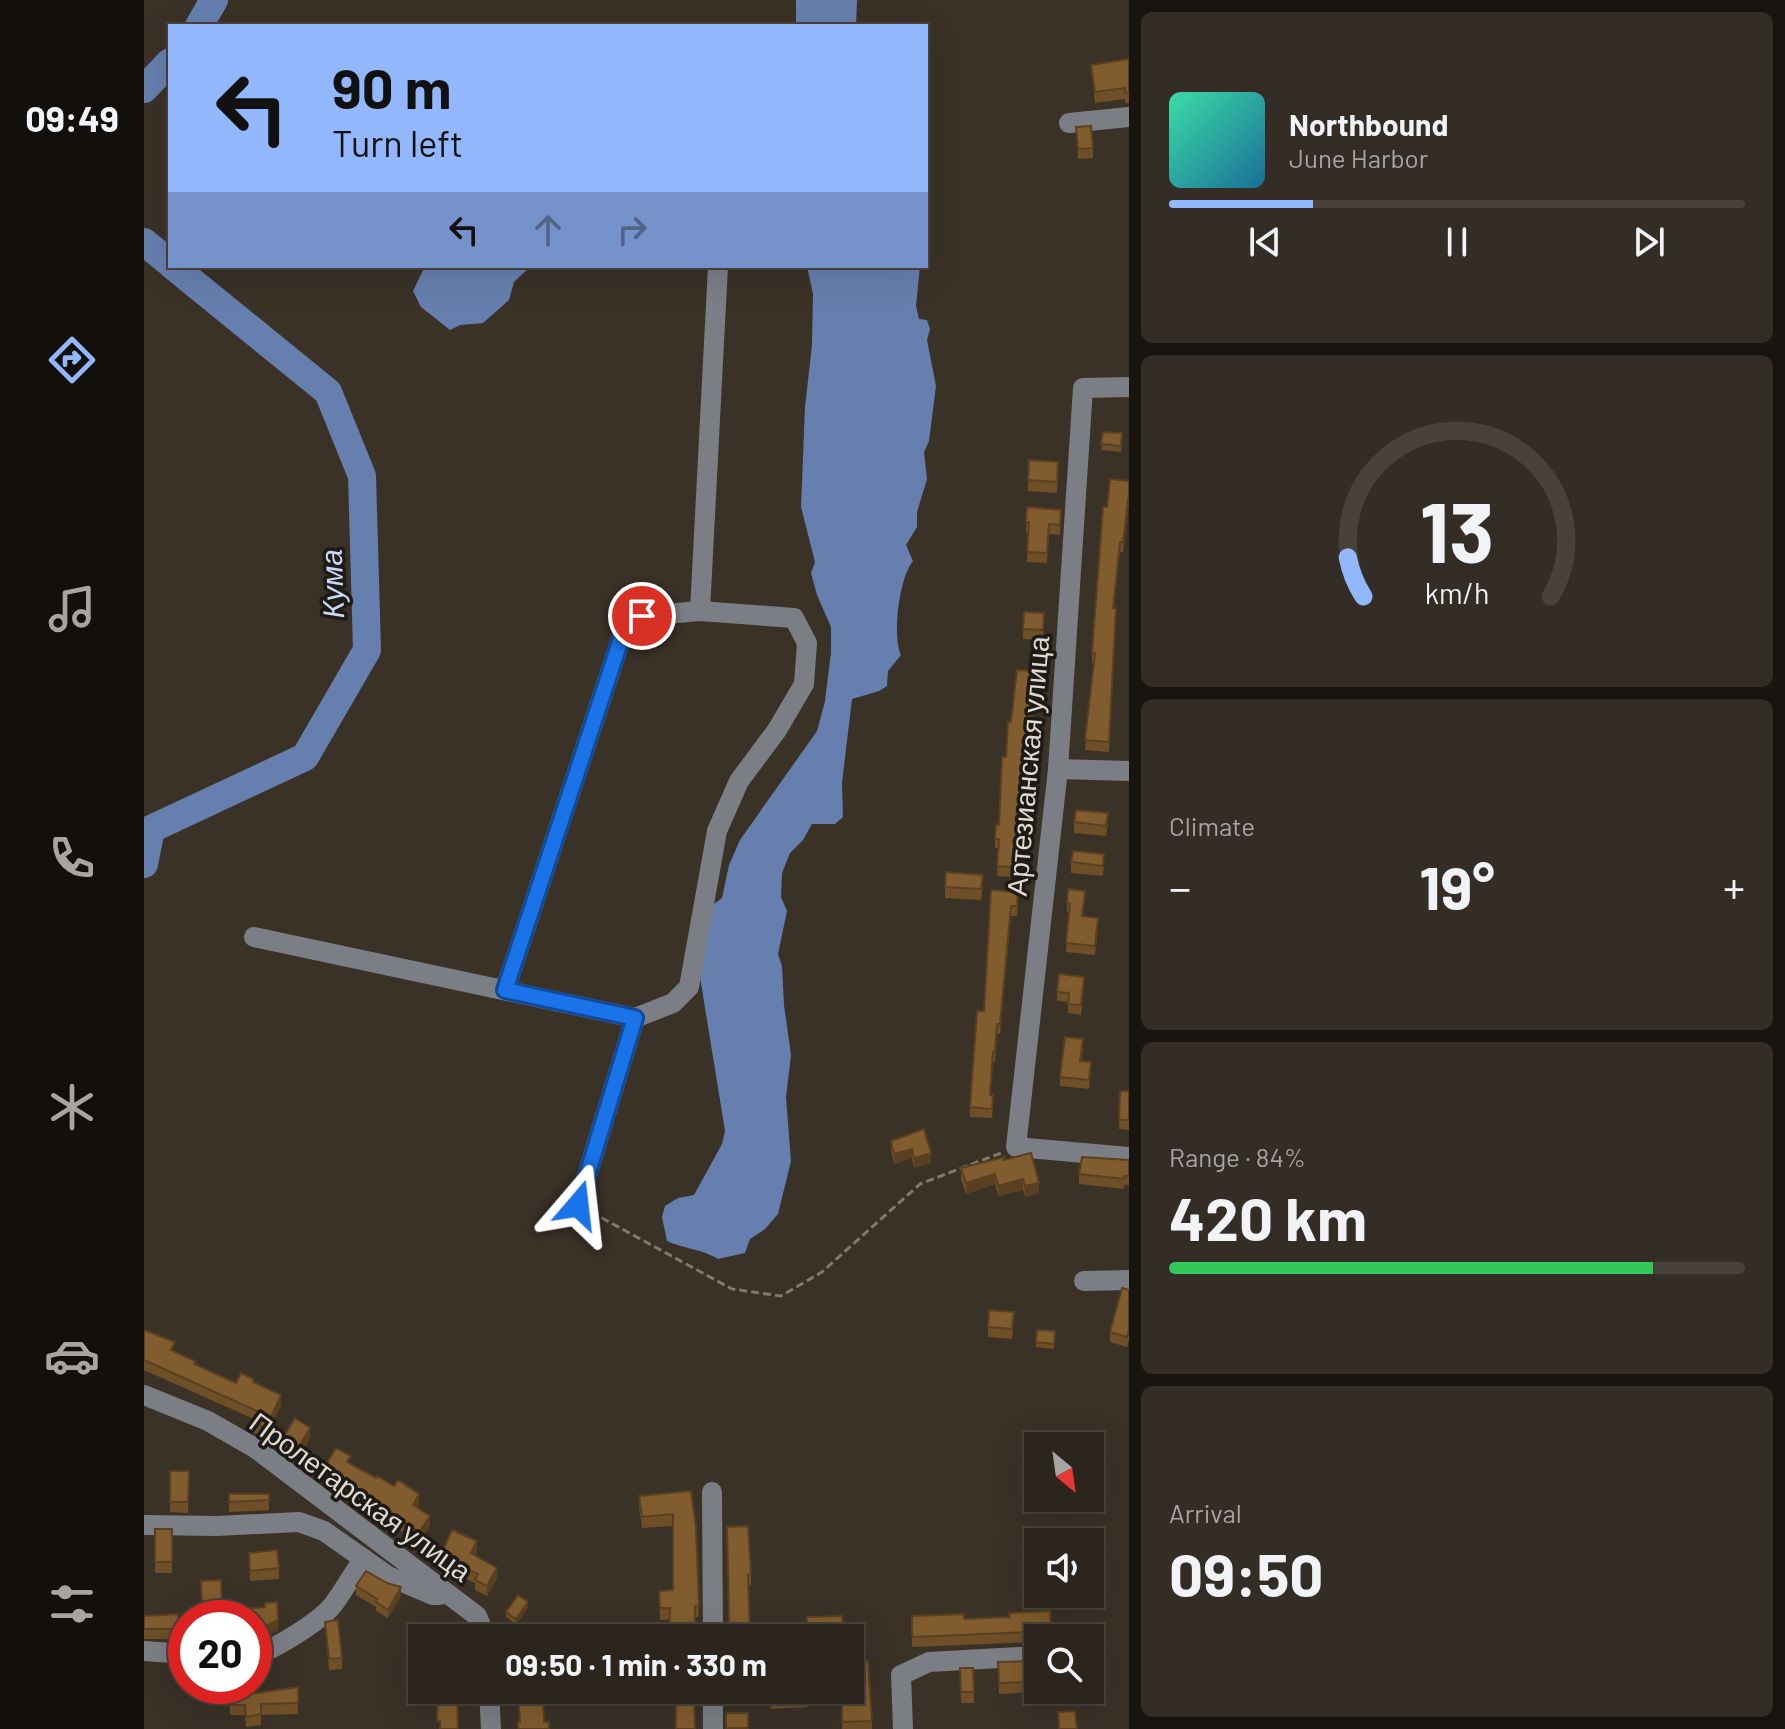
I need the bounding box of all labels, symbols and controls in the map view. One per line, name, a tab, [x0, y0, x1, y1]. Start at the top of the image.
text: 90 m	[332, 53, 452, 120]
icon: left	[200, 56, 304, 160]
text: 09:49	[25, 96, 119, 139]
text: Northbound	[1289, 106, 1448, 142]
text: Turn left	[332, 121, 463, 164]
text: June Harbor	[1289, 142, 1428, 173]
icon: left	[442, 208, 486, 252]
icon: ahead	[526, 208, 570, 252]
icon: right	[610, 208, 654, 252]
icon: previous	[1243, 220, 1287, 264]
icon: pause	[1435, 220, 1479, 264]
icon: next	[1627, 220, 1671, 264]
icon: directions	[44, 332, 100, 388]
text: 13	[1420, 480, 1494, 580]
water label: Кума	[312, 549, 350, 619]
text: km/h	[1425, 575, 1489, 610]
icon: music	[44, 581, 100, 637]
pin	[608, 582, 676, 650]
icon: arrive	[620, 594, 664, 638]
street label: Артезианская улица	[999, 634, 1055, 897]
text: Climate	[1169, 810, 1255, 841]
icon: phone	[44, 830, 100, 886]
text: 19°	[1419, 850, 1495, 922]
text: −	[1169, 860, 1191, 913]
text: +	[1723, 860, 1745, 913]
icon: climate	[44, 1079, 100, 1135]
text: Range · 84%	[1169, 1141, 1306, 1172]
position arrow	[536, 1163, 620, 1247]
text: 420 km	[1169, 1181, 1367, 1253]
icon: car	[44, 1328, 100, 1384]
street label: Пролетарская улица	[244, 1404, 479, 1588]
north arrow	[1024, 1432, 1104, 1512]
map controls	[1024, 1432, 1104, 1704]
text: Arrival	[1169, 1497, 1242, 1528]
button: sound	[1024, 1528, 1104, 1608]
text: 09:50	[1169, 1537, 1323, 1609]
icon: filters	[44, 1576, 100, 1632]
speed limit sign: 20	[168, 1600, 272, 1704]
button: search	[1024, 1624, 1104, 1704]
text: 09:50 · 1 min · 330 m	[505, 1646, 767, 1682]

